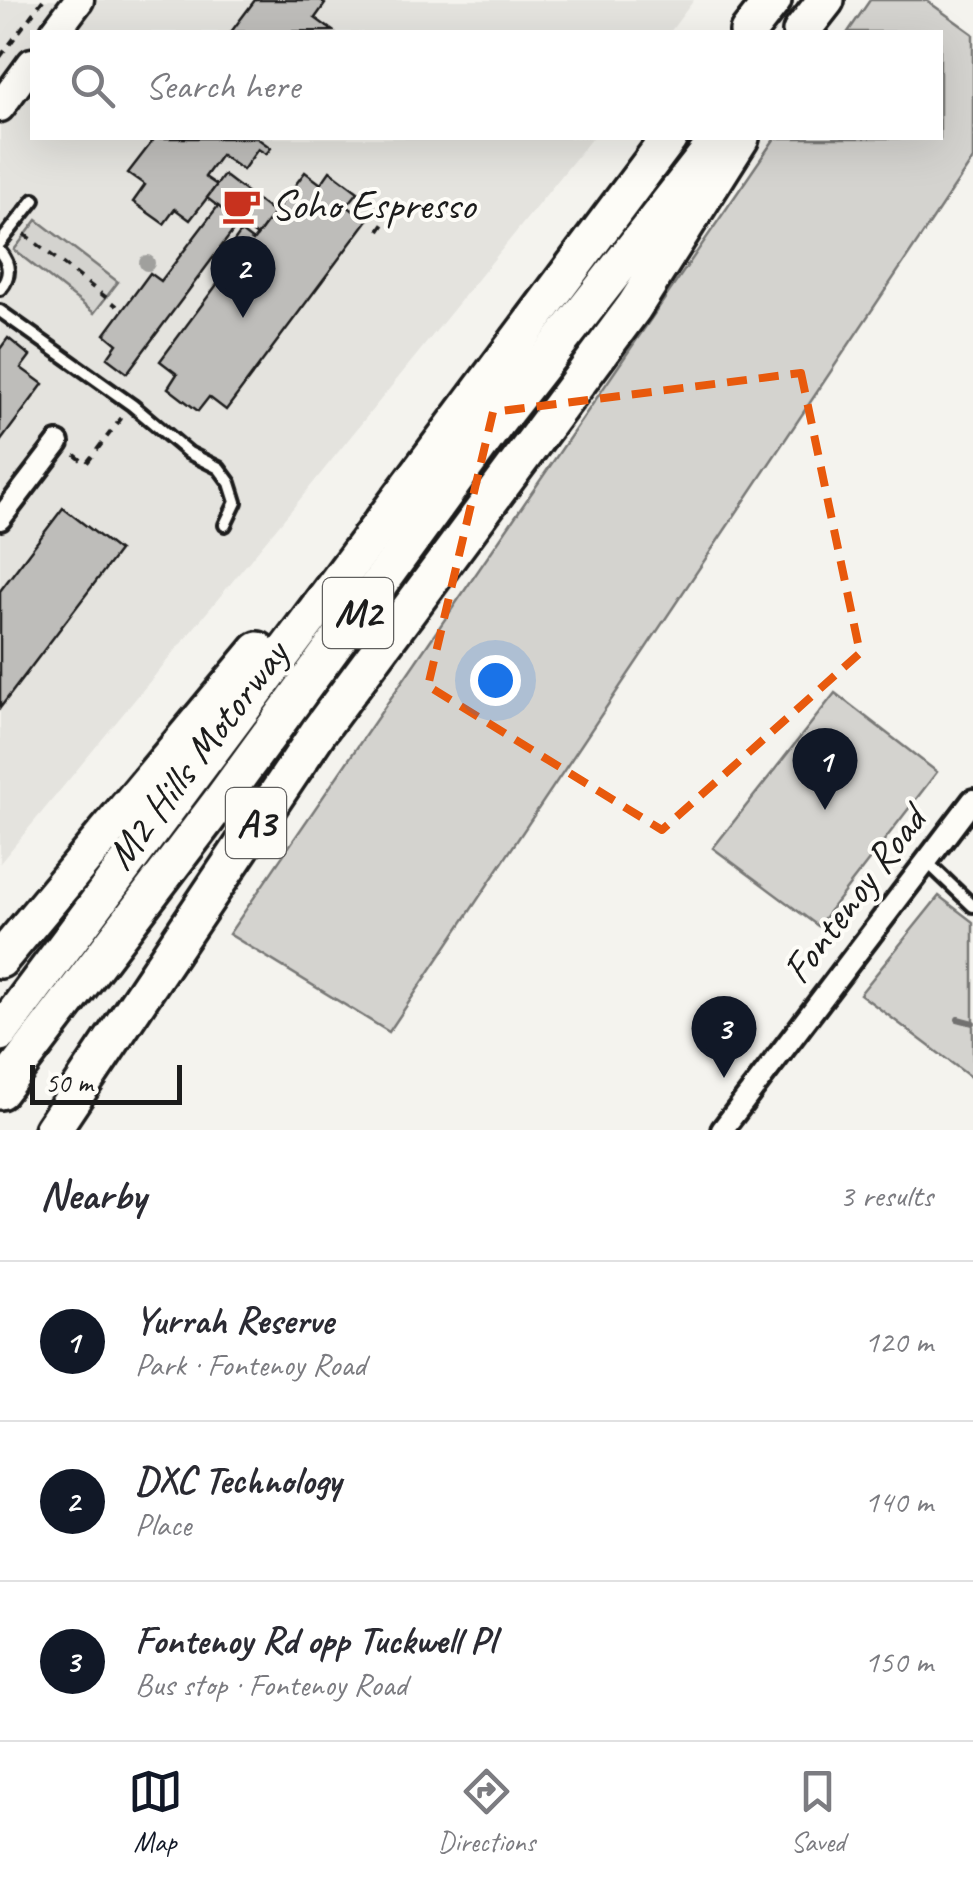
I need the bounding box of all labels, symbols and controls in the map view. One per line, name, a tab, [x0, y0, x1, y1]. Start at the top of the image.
search box	[30, 30, 943, 140]
icon: search	[65, 58, 120, 113]
text: Search here	[145, 62, 300, 109]
place label: Soho Espresso	[271, 179, 477, 232]
cafe icon: Soho Espresso	[220, 184, 262, 226]
pin: 2	[210, 236, 276, 318]
road number: M2	[323, 578, 393, 648]
street label: M2 Hills Motorway	[94, 627, 302, 880]
your location	[470, 655, 521, 706]
pin: 1	[792, 728, 858, 810]
road number: A3	[226, 788, 286, 858]
street label: Fontenoy Road	[770, 791, 942, 994]
pin: 3	[692, 996, 756, 1078]
scale bar	[30, 1060, 182, 1104]
text: 50 m	[45, 1065, 93, 1100]
text: Nearby	[40, 1169, 146, 1222]
text: 3 results	[839, 1175, 933, 1216]
text: Yurrah Reserve	[135, 1297, 334, 1344]
text: 1	[65, 1321, 80, 1362]
text: 120 m	[864, 1321, 933, 1362]
text: Park · Fontenoy Road	[135, 1344, 366, 1385]
text: DXC Technology	[135, 1457, 341, 1504]
text: 2	[65, 1481, 80, 1522]
text: 140 m	[864, 1481, 933, 1522]
text: Place	[135, 1504, 191, 1545]
text: Fontenoy Rd opp Tuckwell Pl	[135, 1617, 495, 1664]
text: 3	[65, 1641, 80, 1682]
text: 150 m	[864, 1641, 933, 1682]
text: Bus stop · Fontenoy Road	[135, 1664, 407, 1705]
tab: Map	[128, 1764, 183, 1859]
tab: Directions	[438, 1764, 535, 1859]
tab: Saved	[790, 1764, 845, 1859]

